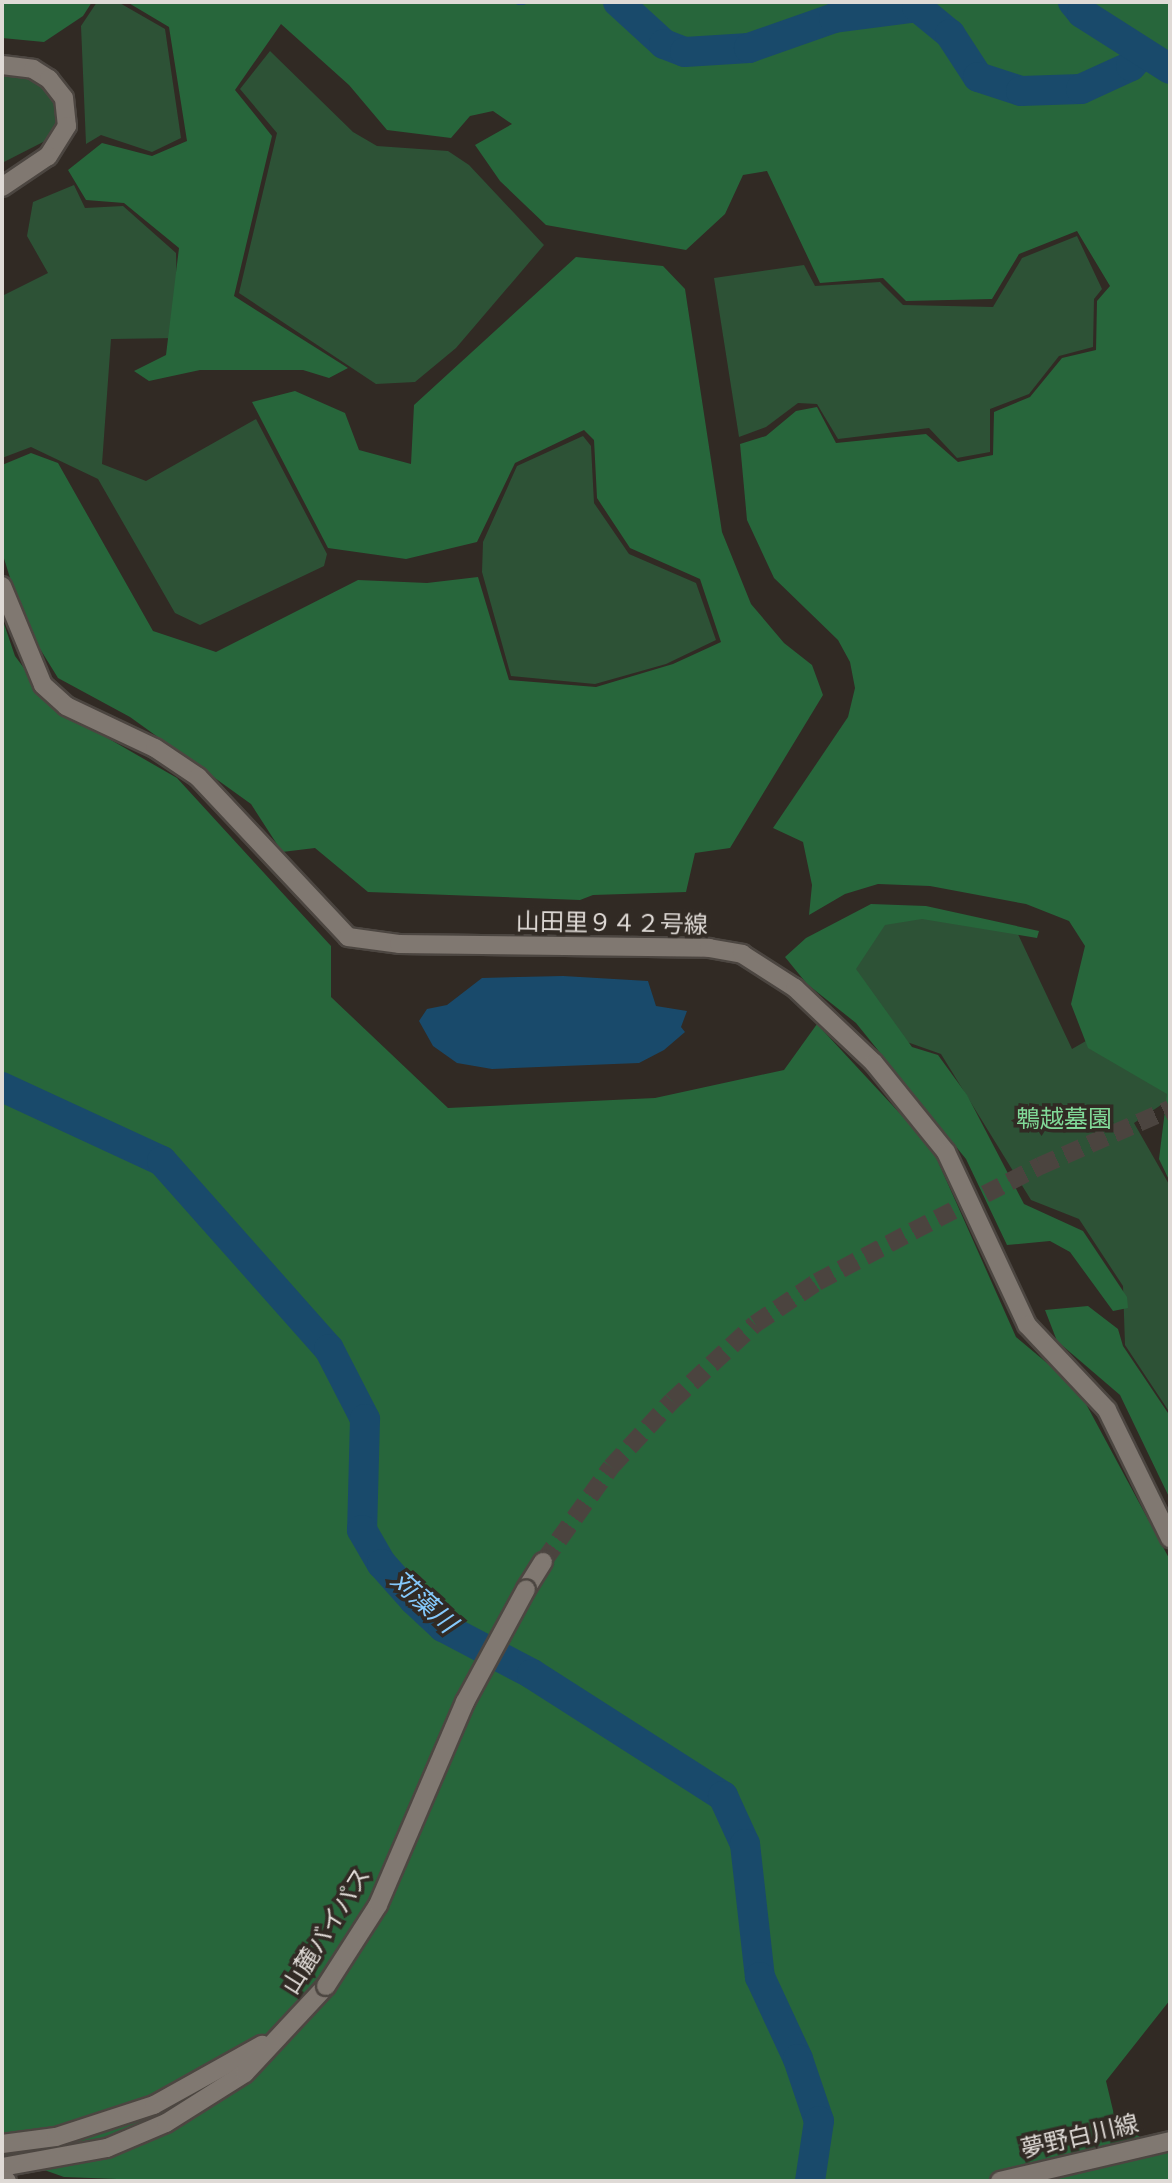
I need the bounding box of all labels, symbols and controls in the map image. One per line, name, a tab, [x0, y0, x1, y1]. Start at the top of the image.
street label: 山田里９４２号線	[516, 908, 708, 940]
park label: 鵯越墓園	[1016, 1106, 1112, 1134]
water label: 苅藻川	[384, 1564, 462, 1640]
street label: 山麓バイパス	[277, 1862, 377, 2000]
street label: 夢野白川線	[1018, 2109, 1142, 2165]

